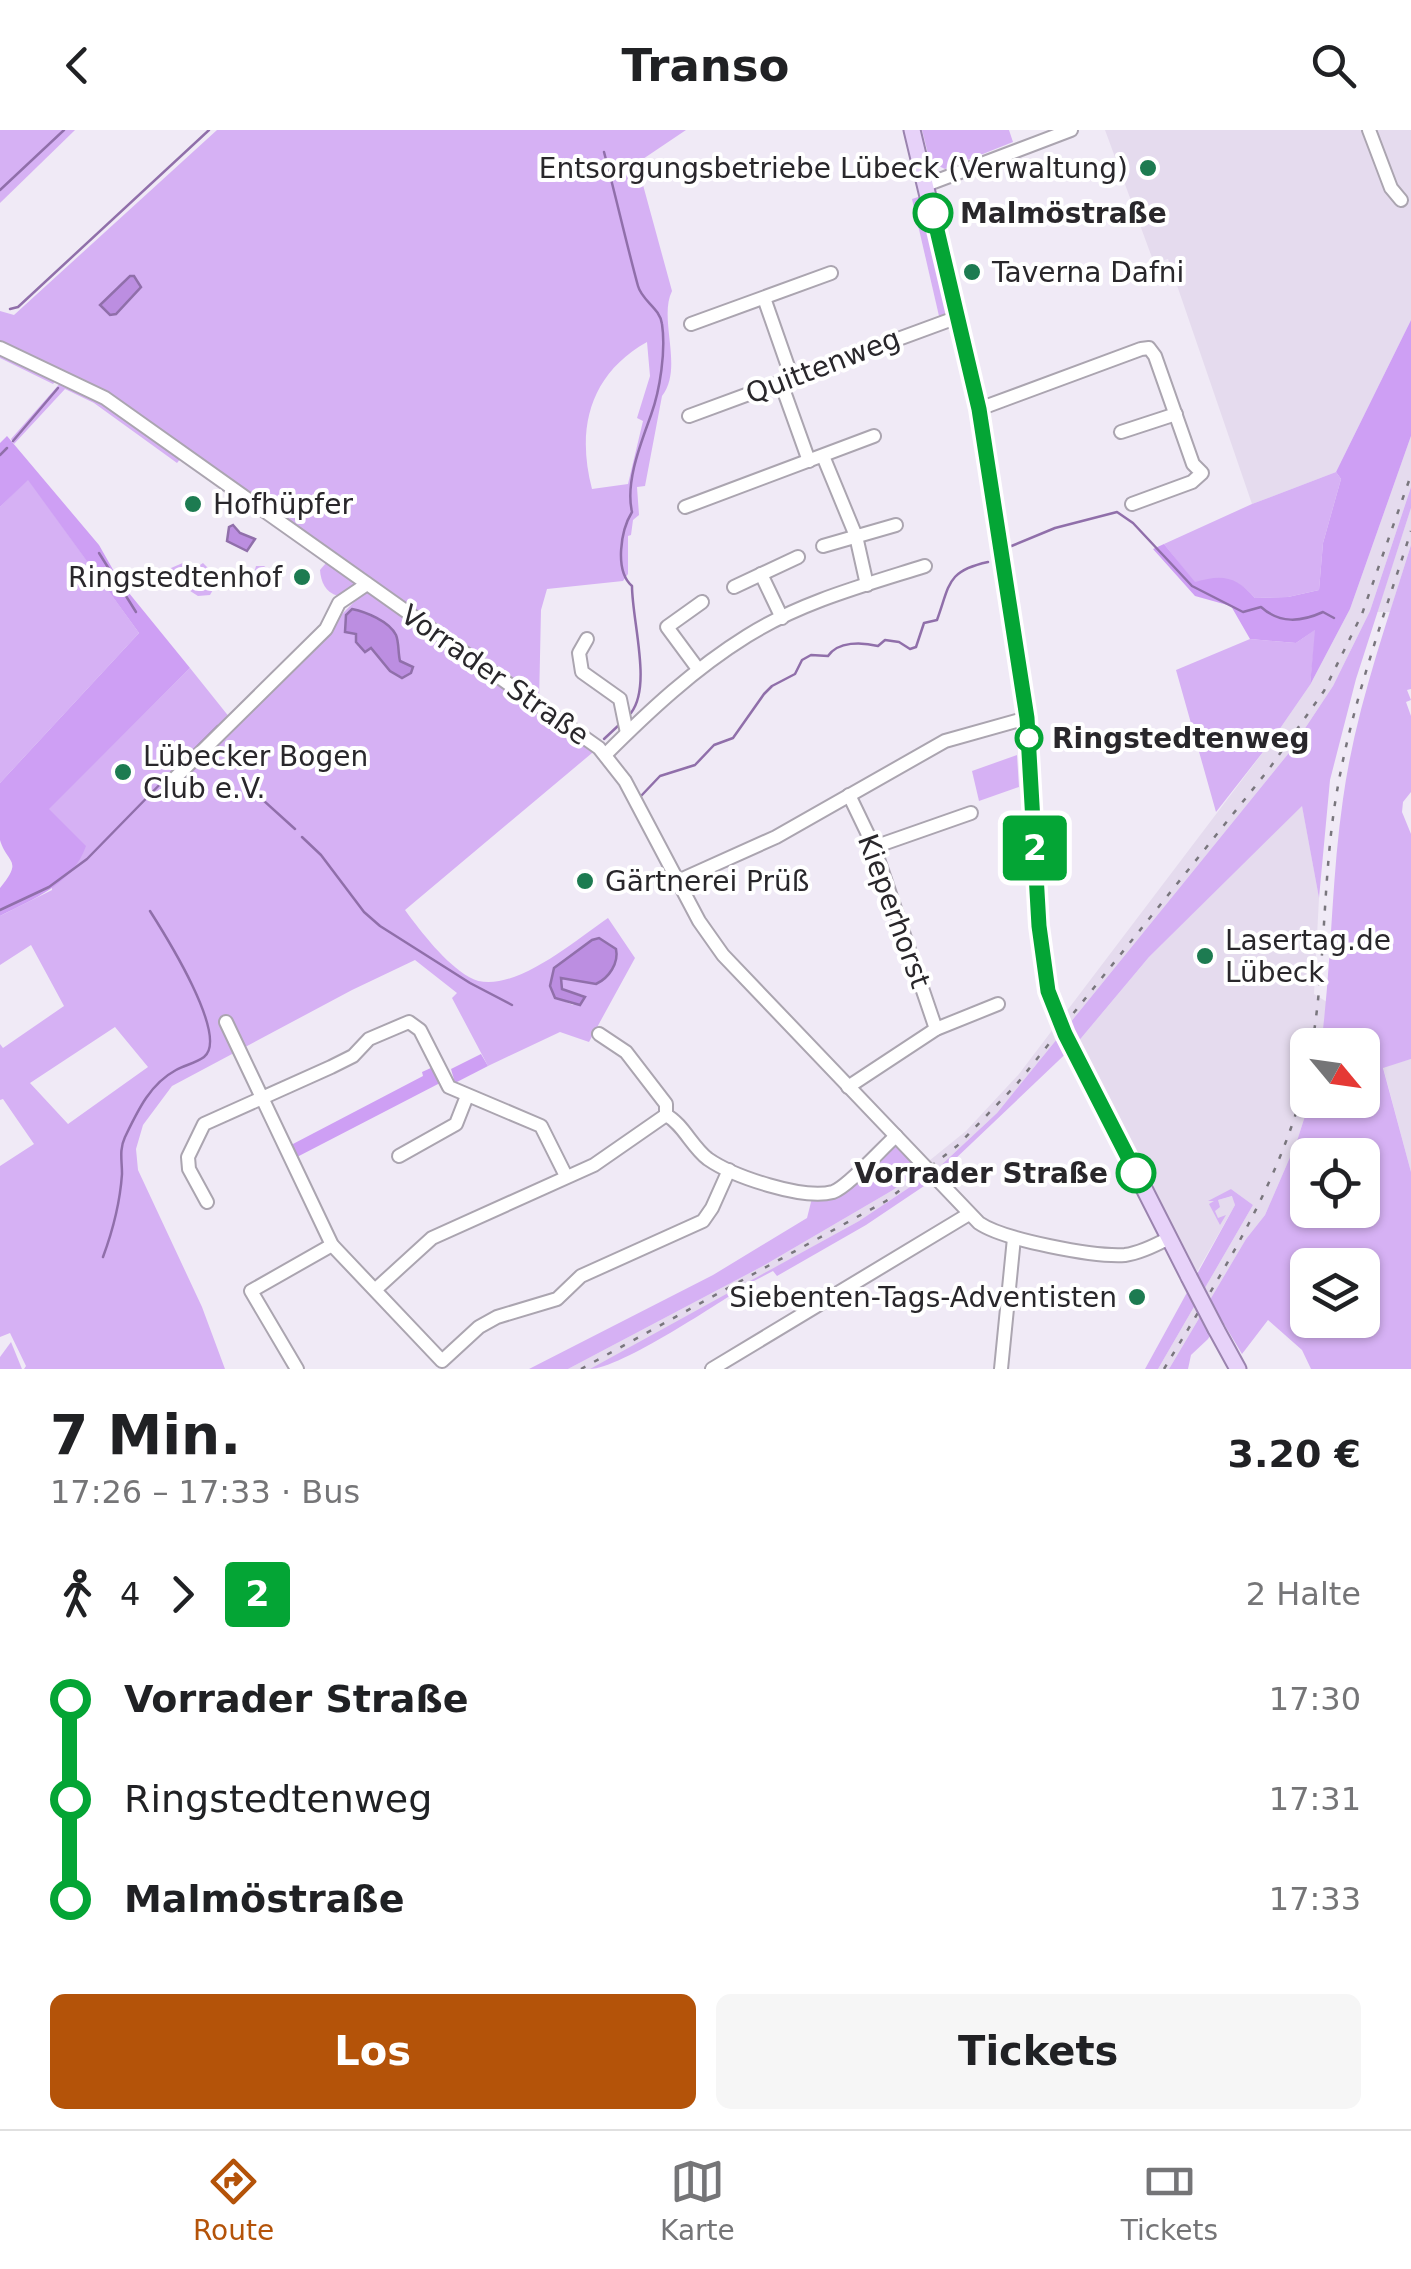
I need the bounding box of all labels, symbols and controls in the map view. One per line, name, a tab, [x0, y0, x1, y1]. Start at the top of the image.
icon: back	[50, 38, 105, 93]
icon: search	[1306, 38, 1361, 93]
text: Transo	[621, 39, 790, 92]
place label: Entsorgungsbetriebe Lübeck (Verwaltung)	[539, 152, 1128, 185]
marker: Entsorgungsbetriebe Lübeck (Verwaltung)	[1137, 157, 1159, 179]
marker: Malmöstraße	[914, 194, 952, 232]
place label: Malmöstraße	[960, 197, 1167, 230]
place label: Taverna Dafni	[991, 256, 1184, 289]
marker: Taverna Dafni	[961, 261, 983, 283]
street label: Quittenweg	[741, 321, 905, 411]
place label: Hofhüpfer	[213, 488, 353, 521]
marker: Hofhüpfer	[182, 493, 204, 515]
place label: Ringstedtenhof	[68, 561, 283, 594]
marker: Ringstedtenhof	[291, 566, 313, 588]
street label: Vorrader Straße	[395, 598, 595, 752]
place label: Ringstedtenweg	[1052, 722, 1309, 755]
marker: Ringstedtenweg	[1016, 725, 1042, 751]
place label: Lübecker Bogen Club e.V.	[143, 740, 368, 805]
marker: Lübecker Bogen Club e.V.	[112, 761, 134, 783]
line badge: 2	[1002, 816, 1068, 880]
text: 2	[1023, 828, 1047, 868]
street label: Kieperhorst	[851, 830, 937, 992]
place label: Gärtnerei Prüß	[605, 865, 809, 898]
marker: Gärtnerei Prüß	[574, 870, 596, 892]
place label: Lasertag.de Lübeck	[1225, 924, 1391, 989]
marker: Lasertag.de Lübeck	[1194, 945, 1216, 967]
north arrow	[1290, 1028, 1380, 1118]
map controls	[1290, 1028, 1380, 1338]
button: locate	[1290, 1138, 1380, 1228]
marker: Vorrader Straße	[1117, 1154, 1155, 1192]
place label: Vorrader Straße	[854, 1157, 1108, 1190]
button: layers	[1290, 1248, 1380, 1338]
place label: Siebenten-Tags-Adventisten	[729, 1281, 1117, 1314]
marker: Siebenten-Tags-Adventisten	[1126, 1286, 1148, 1308]
text: 7 Min.	[50, 1403, 241, 1467]
text: 3.20 €	[1228, 1432, 1361, 1476]
text: 17:26 – 17:33 · Bus	[50, 1473, 360, 1511]
icon: walk	[50, 1567, 105, 1622]
icon: forward	[155, 1567, 210, 1622]
text: 2	[245, 1574, 270, 1614]
text: 4	[120, 1575, 140, 1613]
text: 2 Halte	[1246, 1575, 1361, 1613]
text: Vorrader Straße	[124, 1677, 469, 1721]
text: 17:30	[1269, 1680, 1361, 1718]
text: Ringstedtenweg	[124, 1777, 432, 1821]
text: 17:31	[1269, 1780, 1361, 1818]
text: Malmöstraße	[124, 1877, 404, 1921]
text: 17:33	[1269, 1880, 1361, 1918]
button: Los	[50, 1994, 696, 2109]
button: Tickets	[716, 1994, 1361, 2109]
tab: Route	[193, 2154, 274, 2247]
tab: Karte	[660, 2154, 735, 2247]
tab: Tickets	[1121, 2154, 1218, 2247]

